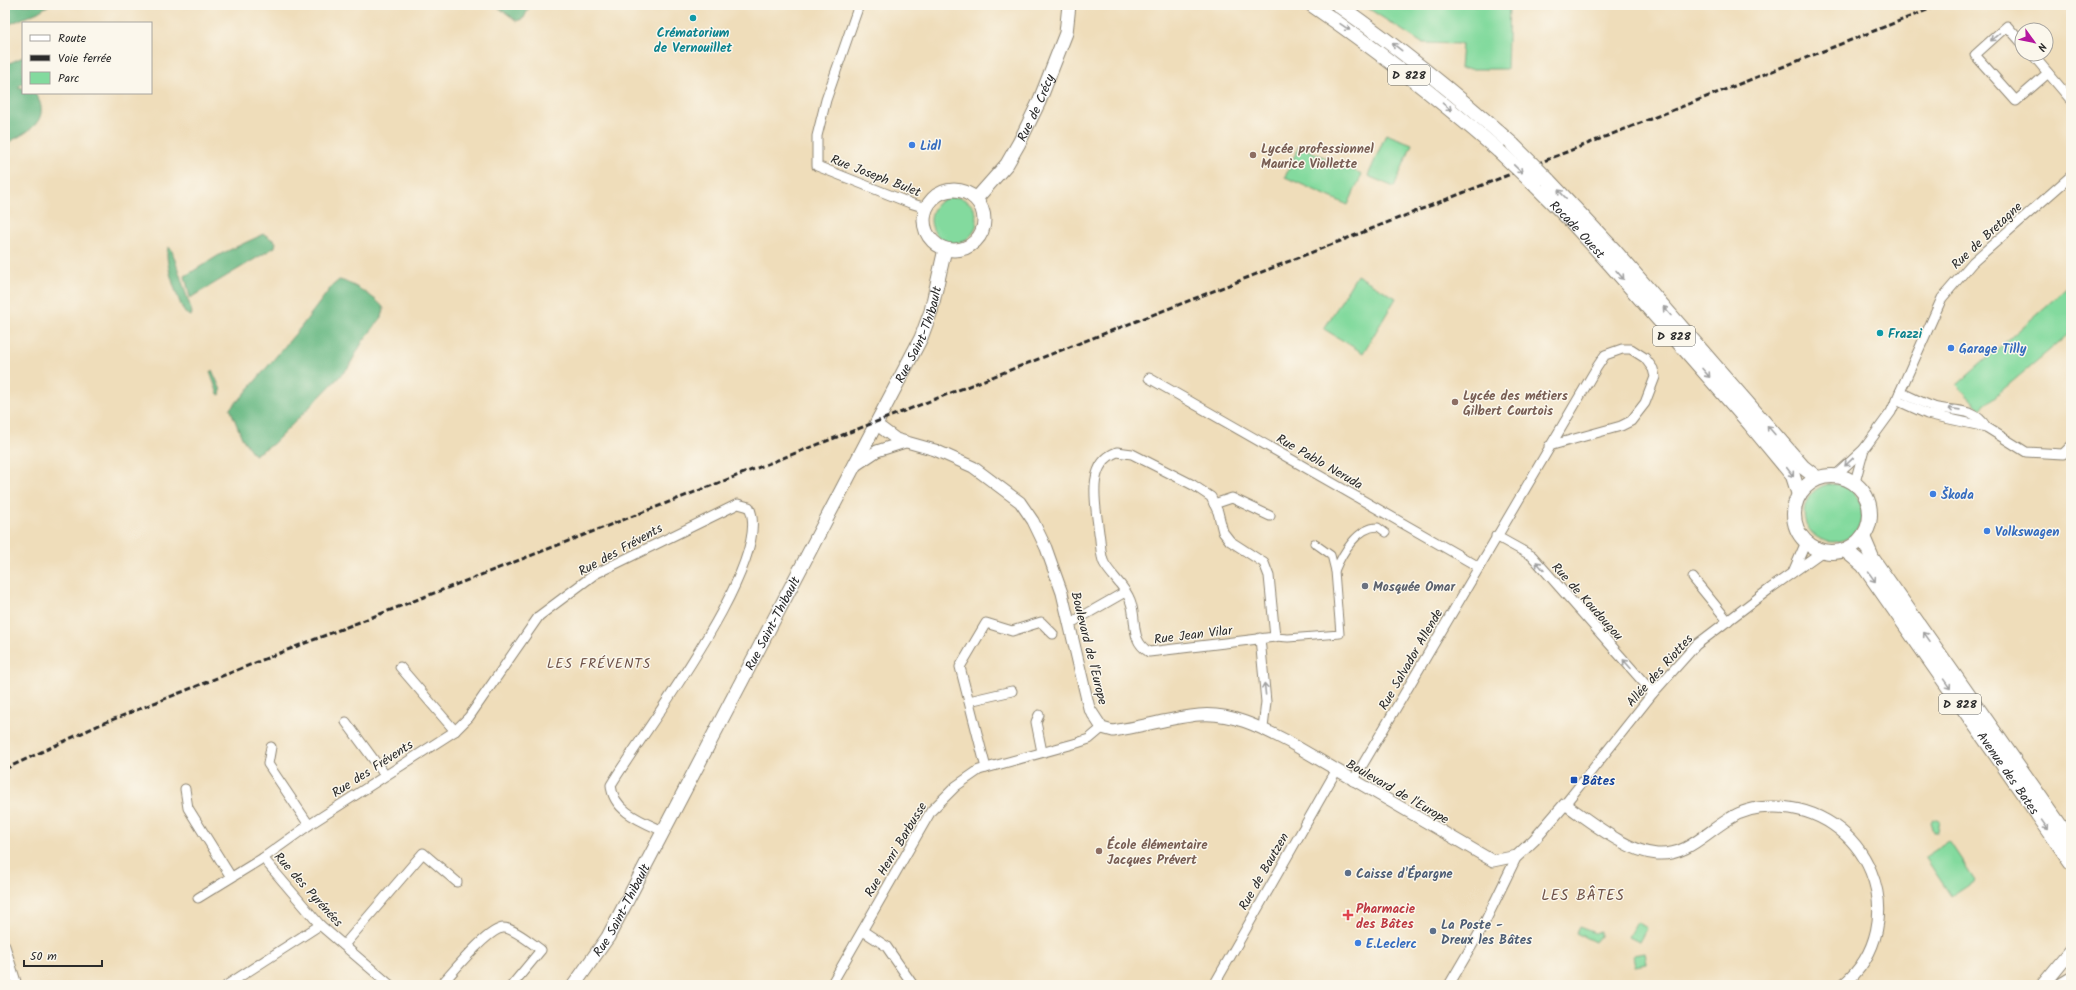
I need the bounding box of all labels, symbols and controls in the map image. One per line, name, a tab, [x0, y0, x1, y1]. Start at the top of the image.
marker: Crématorium de Vernouillet	[688, 13, 698, 23]
legend	[22, 22, 152, 94]
north arrow	[2014, 22, 2054, 62]
place label: Crématorium de Vernouillet	[654, 23, 732, 59]
one-way arrow	[1339, 23, 1350, 31]
text: Route	[58, 29, 87, 48]
one-way arrow	[1989, 33, 2000, 42]
text: N	[2032, 39, 2051, 55]
one-way arrow	[1392, 43, 1403, 52]
text: Voie ferrée	[58, 49, 112, 68]
road number: D 828	[1388, 65, 1430, 85]
text: Parc	[58, 69, 79, 88]
street label: Rue de Crécy	[1012, 70, 1061, 146]
one-way arrow	[1442, 102, 1453, 111]
place label: Lidl	[920, 136, 941, 157]
place label: Lycée professionnel Maurice Viollette	[1261, 139, 1374, 175]
marker: Lidl	[907, 140, 917, 150]
street label: Rue Joseph Bulet	[827, 150, 925, 204]
marker: Lycée professionnel Maurice Viollette	[1248, 150, 1258, 160]
one-way arrow	[1512, 164, 1522, 173]
one-way arrow	[1557, 189, 1566, 199]
street label: Rocade Ouest	[1544, 196, 1610, 265]
street label: Rue de Bretagne	[1947, 197, 2028, 275]
one-way arrow	[1616, 270, 1625, 280]
street label: Rue Saint-Thibault	[890, 283, 948, 387]
one-way arrow	[1663, 306, 1672, 316]
place label: Frazzi	[1888, 324, 1923, 345]
road number: D 828	[1653, 326, 1695, 346]
marker: Frazzi	[1875, 328, 1885, 338]
place label: Garage Tilly	[1959, 339, 2027, 360]
marker: Garage Tilly	[1946, 343, 1956, 353]
one-way arrow	[1701, 368, 1710, 378]
place label: Lycée des métiers Gilbert Courtois	[1463, 386, 1568, 422]
marker: Lycée des métiers Gilbert Courtois	[1450, 397, 1460, 407]
one-way arrow	[1948, 406, 1961, 413]
one-way arrow	[1766, 425, 1776, 435]
street label: Rue Pablo Neruda	[1272, 429, 1366, 496]
one-way arrow	[1844, 457, 1854, 467]
one-way arrow	[1786, 467, 1794, 478]
place label: Škoda	[1941, 485, 1974, 506]
marker: Škoda	[1928, 489, 1938, 499]
street label: Rue des Frévents	[575, 518, 667, 582]
place label: Volkswagen	[1995, 522, 2059, 543]
marker: Volkswagen	[1982, 526, 1992, 536]
street label: Rue de Koudougou	[1546, 558, 1628, 646]
one-way arrow	[1536, 561, 1545, 572]
street label: Rue Saint-Thibault	[740, 572, 807, 675]
one-way arrow	[1868, 572, 1876, 583]
place label: Mosquée Omar	[1373, 577, 1456, 598]
marker: Mosquée Omar	[1360, 581, 1370, 591]
street label: Boulevard de l'Europe	[1064, 590, 1113, 707]
street label: Rue Salvador Allende	[1374, 605, 1449, 714]
street label: Rue Jean Vilar	[1153, 620, 1234, 651]
street label: Allée des Riottes	[1621, 629, 1699, 712]
one-way arrow	[1923, 632, 1931, 643]
district label: LES FRÉVENTS	[547, 653, 651, 675]
one-way arrow	[1622, 658, 1631, 669]
one-way arrow	[1943, 678, 1951, 689]
one-way arrow	[1261, 683, 1269, 696]
road number: D 828	[1939, 694, 1981, 714]
street label: Avenue des Bates	[1971, 728, 2044, 820]
street label: Rue des Frévents	[328, 735, 418, 804]
street label: Boulevard de l'Europe	[1342, 754, 1453, 830]
place label: Bâtes	[1582, 771, 1615, 792]
marker: Bâtes	[1569, 775, 1579, 785]
street label: Rue Henri Barbusse	[860, 798, 933, 901]
one-way arrow	[2041, 819, 2049, 830]
street label: Rue de Bautzen	[1234, 829, 1295, 915]
place label: École élémentaire Jacques Prévert	[1107, 835, 1208, 871]
marker: École élémentaire Jacques Prévert	[1094, 846, 1104, 856]
street label: Rue des Pyrénées	[268, 848, 348, 933]
street label: Rue Saint-Thibault	[588, 859, 657, 962]
place label: Caisse d'Épargne	[1356, 864, 1453, 885]
marker: Caisse d'Épargne	[1343, 868, 1353, 878]
district label: LES BÂTES	[1541, 884, 1625, 908]
place label: Pharmacie des Bâtes	[1356, 899, 1416, 935]
marker: Pharmacie des Bâtes	[1343, 910, 1353, 920]
place label: La Poste - Dreux les Bâtes	[1441, 915, 1532, 951]
marker: La Poste - Dreux les Bâtes	[1428, 926, 1438, 936]
place label: E.Leclerc	[1366, 934, 1417, 955]
marker: E.Leclerc	[1353, 938, 1363, 948]
scale bar	[24, 942, 102, 968]
text: 50 m	[30, 947, 57, 966]

